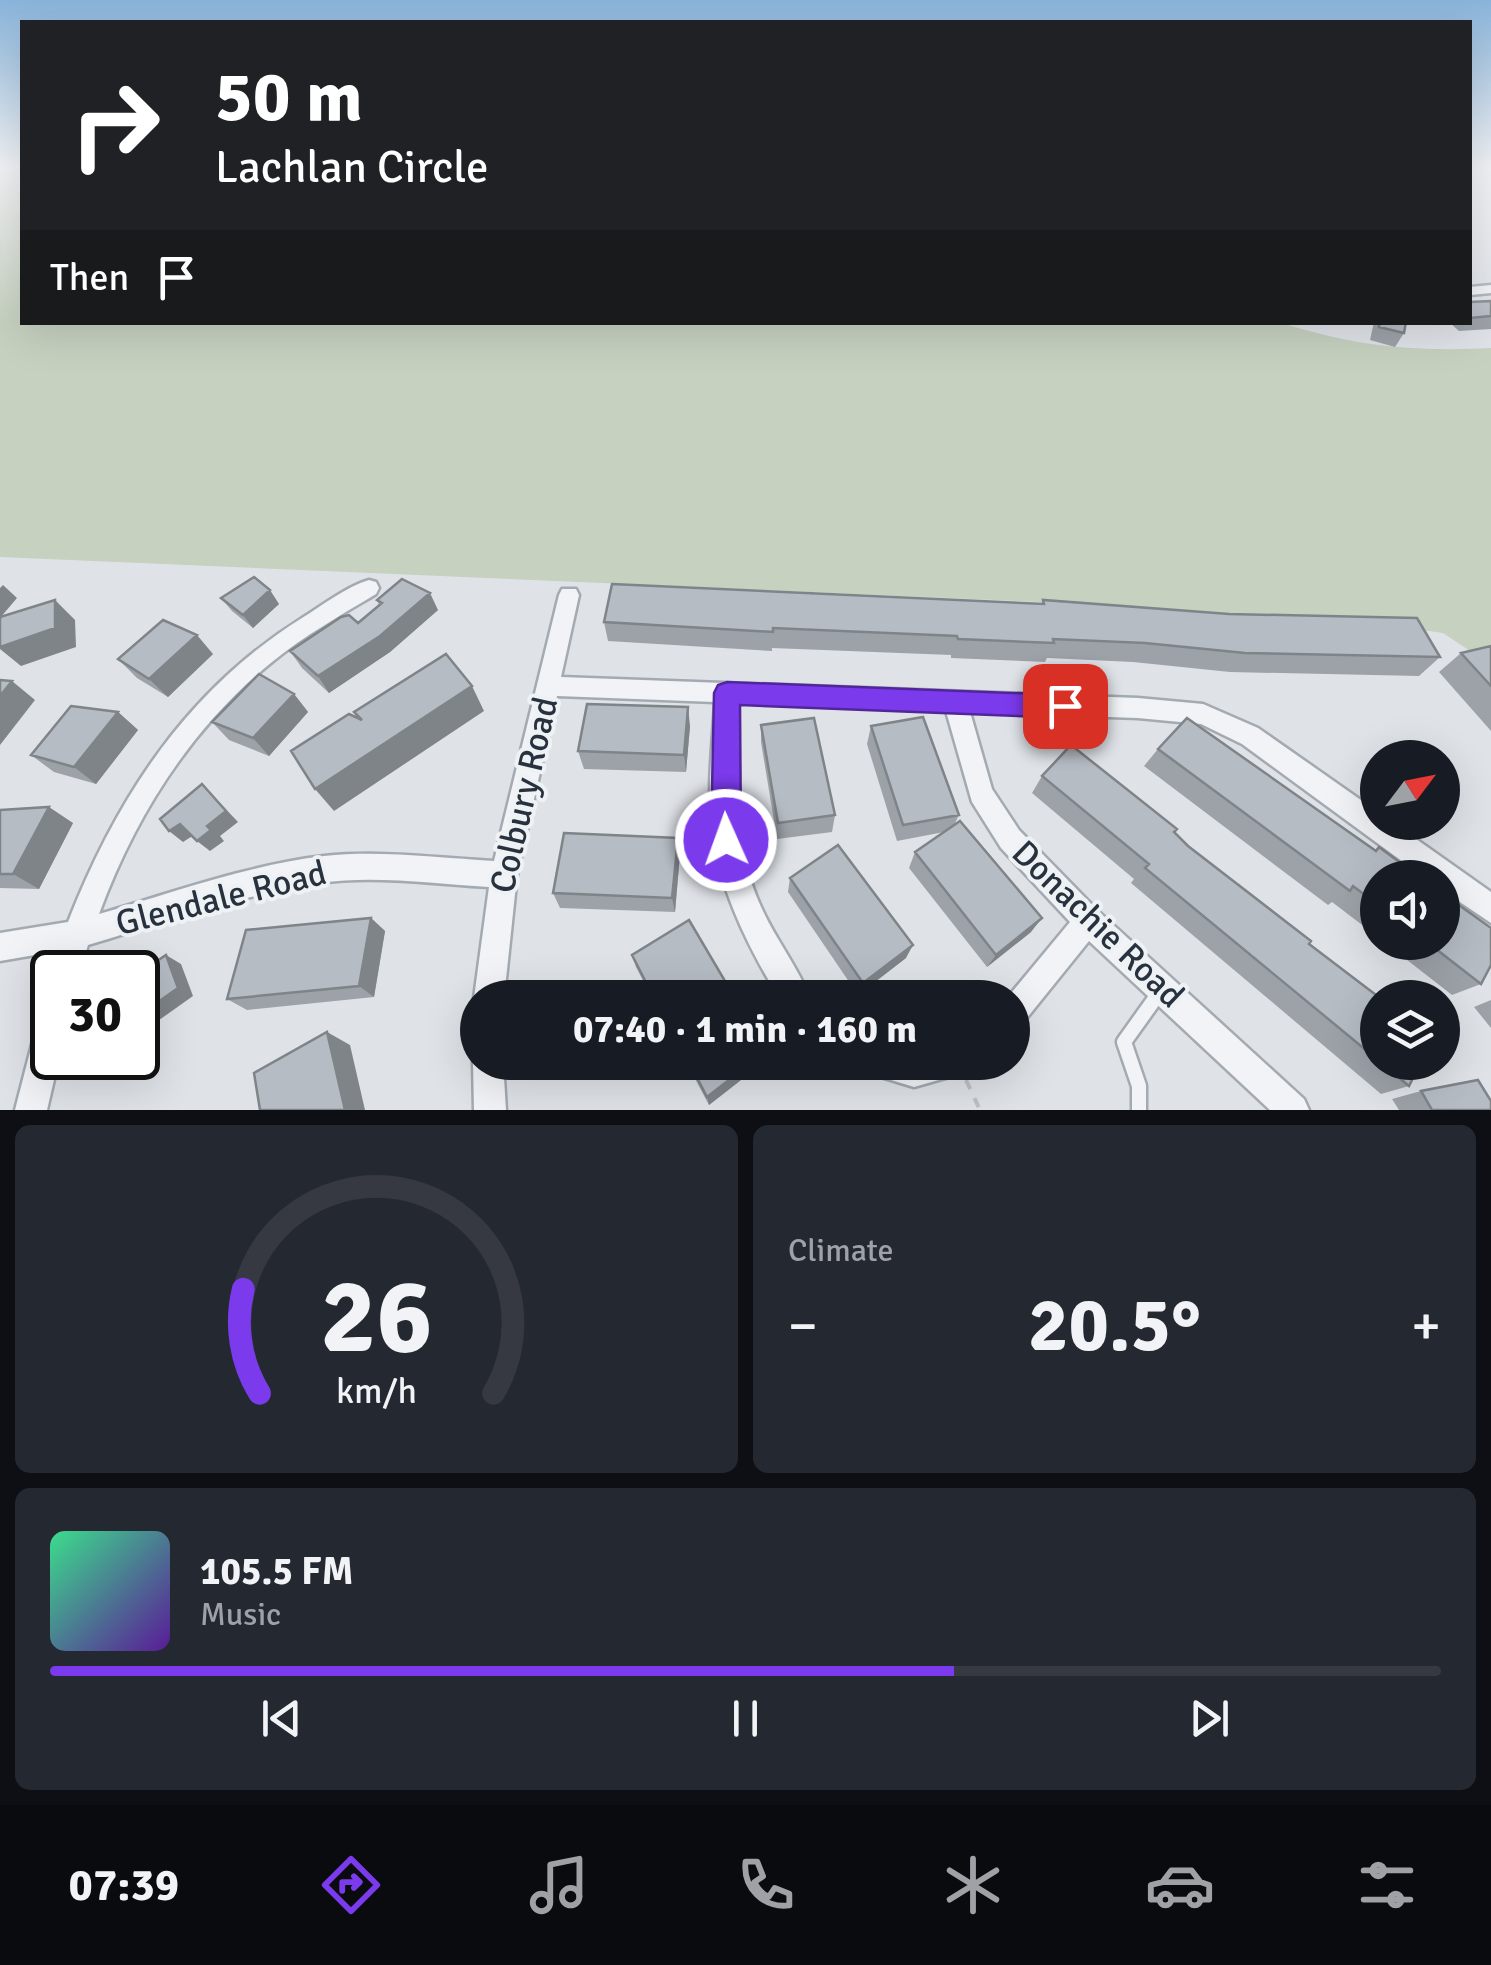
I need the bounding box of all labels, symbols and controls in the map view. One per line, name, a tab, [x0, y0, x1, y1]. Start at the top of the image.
text: 50 m	[215, 54, 363, 140]
icon: right	[50, 60, 180, 190]
text: Lachlan Circle	[215, 140, 489, 195]
icon: arrive	[149, 250, 204, 305]
text: Then	[50, 254, 129, 301]
pin	[1023, 664, 1108, 749]
icon: arrive	[1038, 679, 1093, 734]
street label: Colbury Road	[481, 693, 567, 897]
north arrow	[1360, 740, 1460, 840]
map controls	[1360, 740, 1460, 1080]
position arrow	[674, 788, 778, 892]
street label: Donachie Road	[1003, 831, 1193, 1017]
street label: Glendale Road	[111, 851, 331, 945]
button: sound	[1360, 860, 1460, 960]
speed limit sign: 30	[30, 950, 160, 1080]
button: layers	[1360, 980, 1460, 1080]
text: 07:40 · 1 min · 160 m	[573, 1006, 917, 1053]
text: Climate	[788, 1231, 894, 1270]
text: 26	[320, 1253, 433, 1381]
text: 20.5°	[1028, 1279, 1201, 1372]
text: −	[788, 1292, 818, 1360]
text: +	[1411, 1292, 1441, 1360]
text: km/h	[336, 1369, 417, 1413]
text: 105.5 FM	[200, 1548, 353, 1595]
text: Music	[200, 1595, 281, 1634]
icon: previous	[254, 1691, 309, 1746]
icon: pause	[718, 1691, 773, 1746]
icon: next	[1182, 1691, 1237, 1746]
icon: directions	[316, 1850, 386, 1920]
icon: music	[524, 1850, 594, 1920]
icon: phone	[731, 1850, 801, 1920]
icon: climate	[938, 1850, 1008, 1920]
icon: car	[1145, 1850, 1215, 1920]
icon: filters	[1352, 1850, 1422, 1920]
text: 07:39	[69, 1858, 179, 1913]

